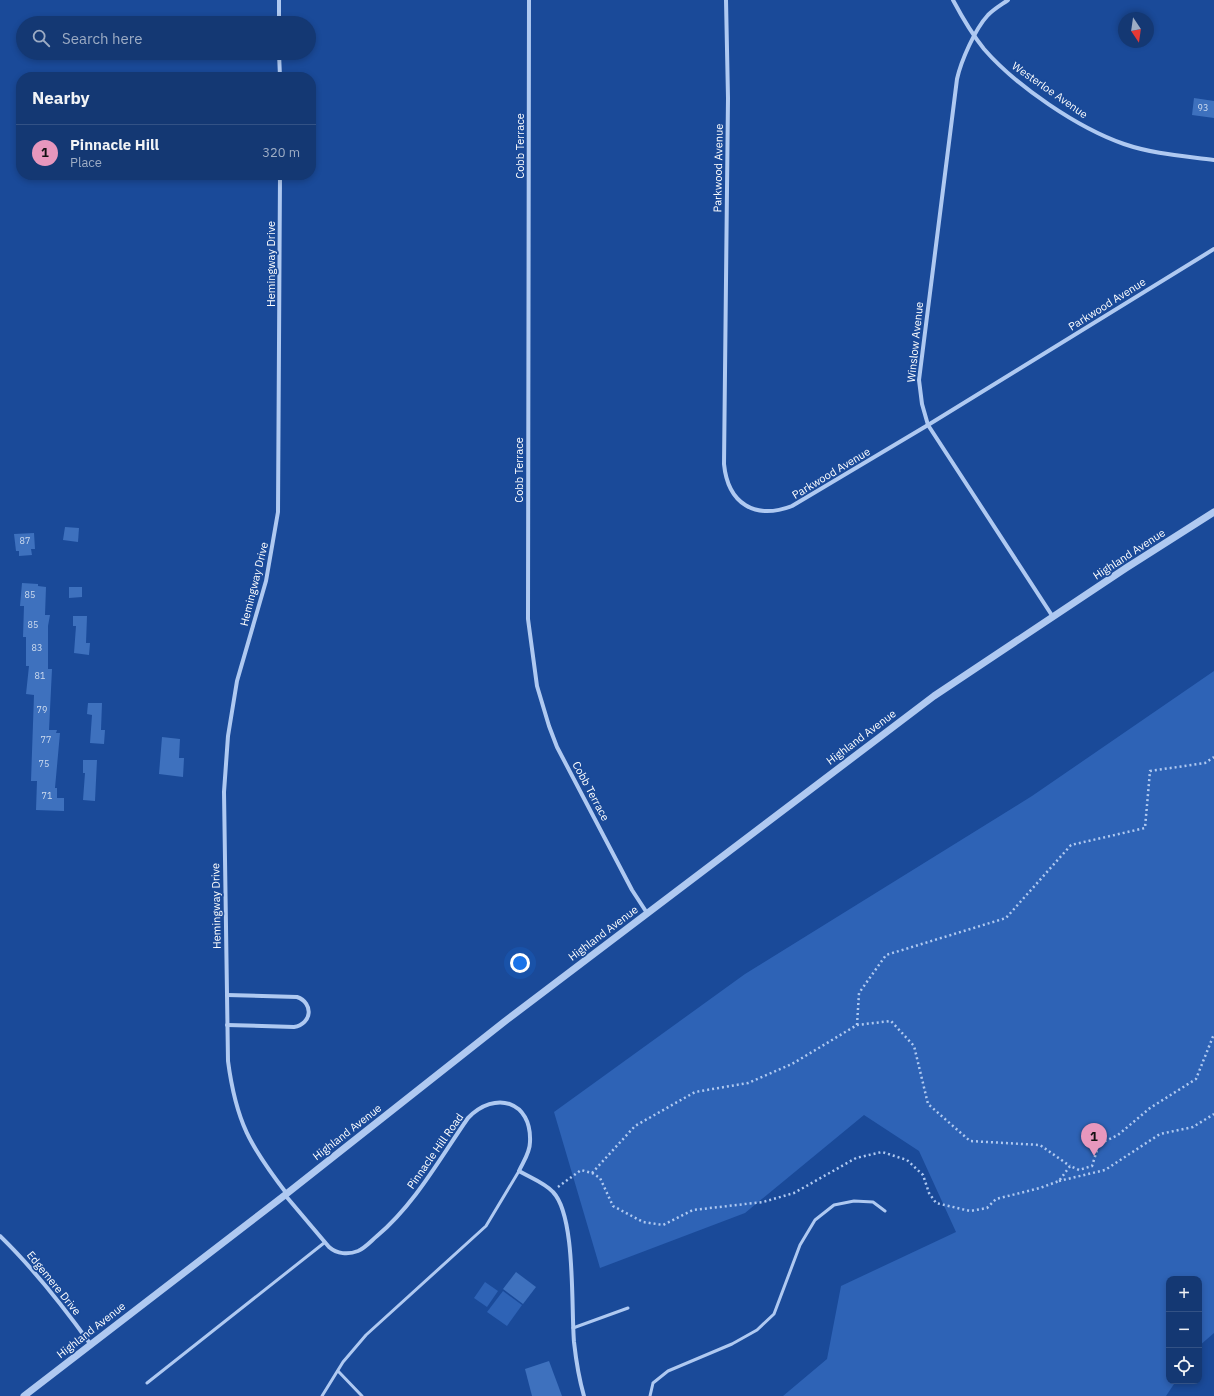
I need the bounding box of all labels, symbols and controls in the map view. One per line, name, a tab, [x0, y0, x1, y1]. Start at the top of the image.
north arrow	[1118, 12, 1154, 48]
search box	[16, 16, 316, 60]
icon: search	[30, 27, 52, 49]
text: Search here	[62, 29, 142, 48]
street label: Westerloe Avenue	[1009, 59, 1091, 121]
text: Nearby	[32, 87, 90, 109]
house number: 93	[1198, 102, 1208, 113]
street label: Cobb Terrace	[513, 113, 527, 179]
street label: Parkwood Avenue	[710, 124, 726, 212]
text: Pinnacle Hill	[70, 135, 159, 154]
text: 1	[41, 144, 49, 161]
text: 320 m	[262, 144, 300, 161]
text: Place	[70, 154, 102, 171]
street label: Hemingway Drive	[264, 221, 278, 307]
street label: Parkwood Avenue	[1066, 275, 1148, 333]
street label: Winslow Avenue	[904, 301, 926, 383]
street label: Cobb Terrace	[512, 437, 526, 503]
street label: Parkwood Avenue	[789, 444, 873, 502]
street label: Highland Avenue	[1090, 525, 1168, 583]
house number: 87	[20, 535, 30, 546]
street label: Hemingway Drive	[237, 541, 271, 627]
house number: 85	[25, 589, 35, 600]
house number: 85	[28, 619, 38, 630]
house number: 83	[32, 642, 42, 653]
house number: 81	[35, 670, 45, 681]
house number: 79	[37, 704, 47, 715]
street label: Highland Avenue	[823, 706, 899, 768]
house number: 77	[41, 734, 51, 745]
house number: 75	[39, 758, 49, 769]
street label: Cobb Terrace	[569, 759, 613, 823]
house number: 71	[42, 790, 52, 801]
street label: Hemingway Drive	[208, 863, 224, 949]
street label: Highland Avenue	[565, 902, 641, 964]
your location	[510, 953, 530, 973]
street label: Highland Avenue	[310, 1101, 384, 1163]
street label: Pinnacle Hill Road	[404, 1110, 466, 1192]
pin: 1	[1081, 1123, 1107, 1156]
street label: Edgemere Drive	[24, 1248, 84, 1318]
map controls	[1166, 1276, 1202, 1384]
button: +	[1166, 1276, 1202, 1312]
street label: Highland Avenue	[54, 1299, 128, 1361]
button: −	[1166, 1312, 1202, 1348]
button: locate	[1166, 1348, 1202, 1384]

